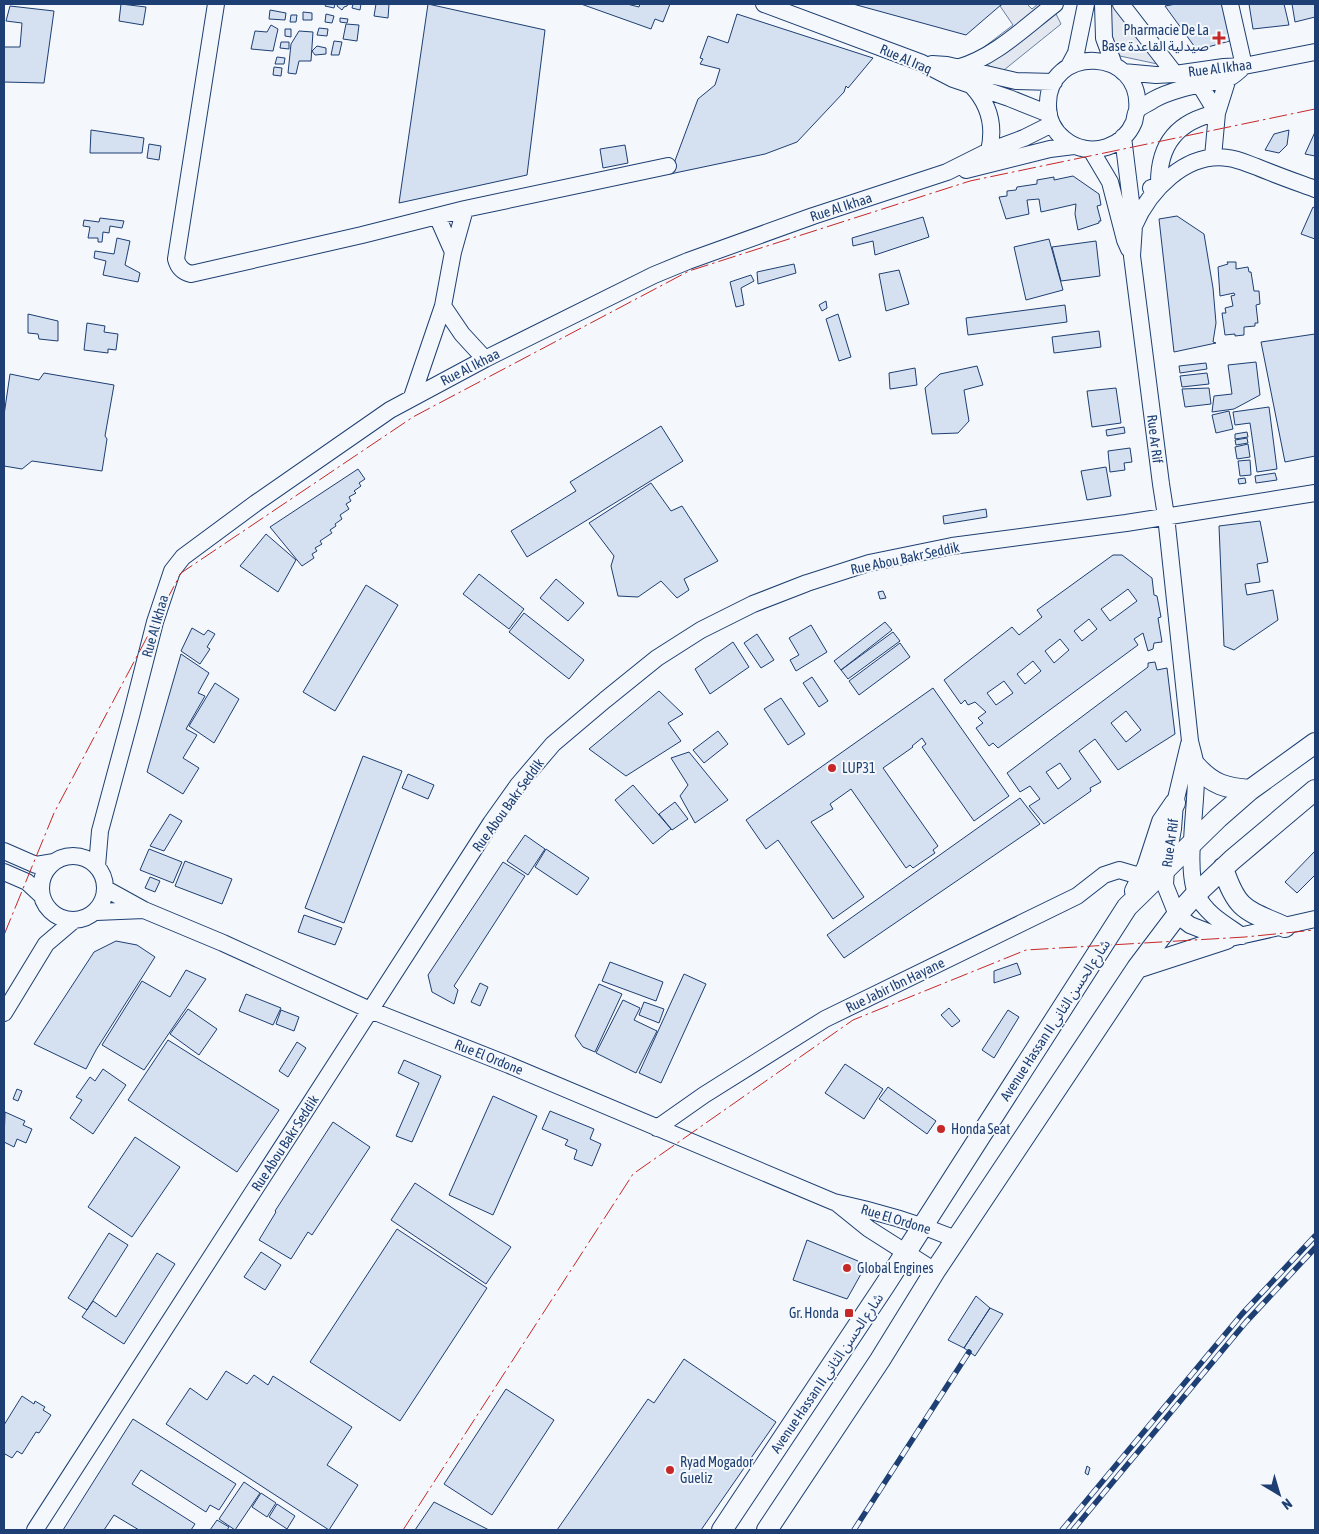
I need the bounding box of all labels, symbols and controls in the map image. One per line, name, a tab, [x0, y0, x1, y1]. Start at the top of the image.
place label: Pharmacie De La Base صيدلية القاعدة	[1102, 22, 1209, 54]
marker: Pharmacie De La Base صيدلية القاعدة	[1213, 32, 1225, 44]
street label: Rue Al Iraq	[878, 41, 934, 77]
street label: Rue Al Ikhaa	[1187, 56, 1253, 80]
street label: Rue Al Ikhaa	[808, 189, 874, 225]
street label: Rue Al Ikhaa	[438, 345, 502, 389]
street label: Rue Ar Rif	[1144, 414, 1166, 464]
street label: Rue Abou Bakr Seddik	[849, 539, 961, 577]
street label: Rue Al Ikhaa	[138, 593, 172, 659]
street label: Rue Abou Bakr Seddik	[469, 755, 547, 855]
place label: LUP31	[842, 760, 876, 776]
marker: LUP31	[826, 762, 838, 774]
street label: Rue Ar Rif	[1159, 817, 1181, 868]
street label: Avenue Hassan II شارع الحسن الثاني	[997, 936, 1116, 1105]
street label: Rue Jabir Ibn Hayane	[843, 954, 947, 1016]
street label: Rue El Ordone	[452, 1036, 526, 1078]
street label: Rue Abou Bakr Seddik	[248, 1092, 322, 1194]
place label: Honda Seat	[951, 1121, 1010, 1137]
marker: Honda Seat	[935, 1123, 947, 1135]
street label: Rue El Ordone	[859, 1201, 933, 1237]
place label: Global Engines	[857, 1260, 933, 1276]
marker: Global Engines	[841, 1262, 853, 1274]
street label: Avenue Hassan II شارع الحسن الثاني	[768, 1290, 889, 1458]
place label: Gr. Honda	[789, 1305, 839, 1321]
marker: Gr. Honda	[843, 1307, 855, 1319]
place label: Ryad Mogador Gueliz	[680, 1454, 754, 1486]
marker: Ryad Mogador Gueliz	[664, 1464, 676, 1476]
north arrow	[1254, 1469, 1304, 1519]
text: N	[1279, 1495, 1295, 1513]

